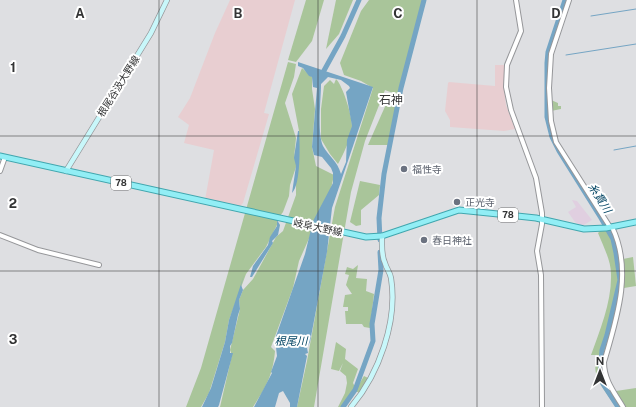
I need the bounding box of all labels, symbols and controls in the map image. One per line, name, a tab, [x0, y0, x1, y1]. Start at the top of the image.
text: A	[75, 6, 85, 21]
text: B	[234, 6, 243, 21]
text: C	[393, 6, 403, 21]
text: D	[551, 6, 561, 21]
street label: 根尾谷汲大野線	[94, 53, 142, 119]
text: 1	[10, 60, 16, 75]
district label: 石神	[379, 93, 403, 107]
place label: 福性寺	[412, 163, 442, 175]
marker: 福性寺	[399, 164, 409, 174]
road number: 78	[111, 176, 131, 190]
water label: 糸貫川	[586, 181, 614, 216]
text: 2	[9, 196, 17, 211]
place label: 正光寺	[465, 196, 495, 208]
marker: 正光寺	[452, 197, 462, 207]
road number: 78	[498, 208, 518, 222]
street label: 岐阜大野線	[292, 216, 344, 238]
place label: 春日神社	[432, 234, 472, 246]
marker: 春日神社	[419, 235, 429, 245]
text: 3	[9, 332, 18, 347]
water label: 根尾川	[275, 335, 308, 347]
north arrow	[580, 351, 620, 391]
text: N	[596, 355, 604, 367]

